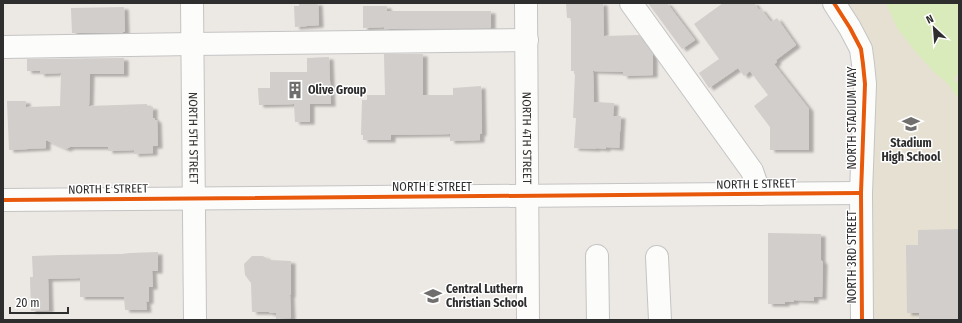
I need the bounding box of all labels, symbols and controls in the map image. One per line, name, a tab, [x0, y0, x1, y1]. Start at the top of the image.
north arrow	[914, 8, 954, 48]
text: N	[924, 12, 936, 27]
street label: NORTH STADIUM WAY	[845, 67, 859, 169]
building icon: Olive Group	[285, 80, 305, 100]
place label: Olive Group	[308, 83, 367, 97]
street label: NORTH 5TH STREET	[186, 92, 201, 185]
street label: NORTH 4TH STREET	[520, 92, 534, 185]
school or university icon: Stadium High School	[901, 114, 921, 134]
place label: Stadium High School	[882, 136, 941, 164]
street label: NORTH E STREET	[716, 176, 796, 192]
street label: NORTH E STREET	[392, 180, 472, 194]
street label: NORTH E STREET	[68, 181, 148, 197]
street label: NORTH 3RD STREET	[845, 210, 859, 304]
place label: Central Luthern Christian School	[446, 282, 528, 310]
school or university icon: Central Luthern Christian School	[423, 286, 443, 306]
scale bar	[10, 289, 68, 315]
text: 20 m	[16, 296, 40, 310]

